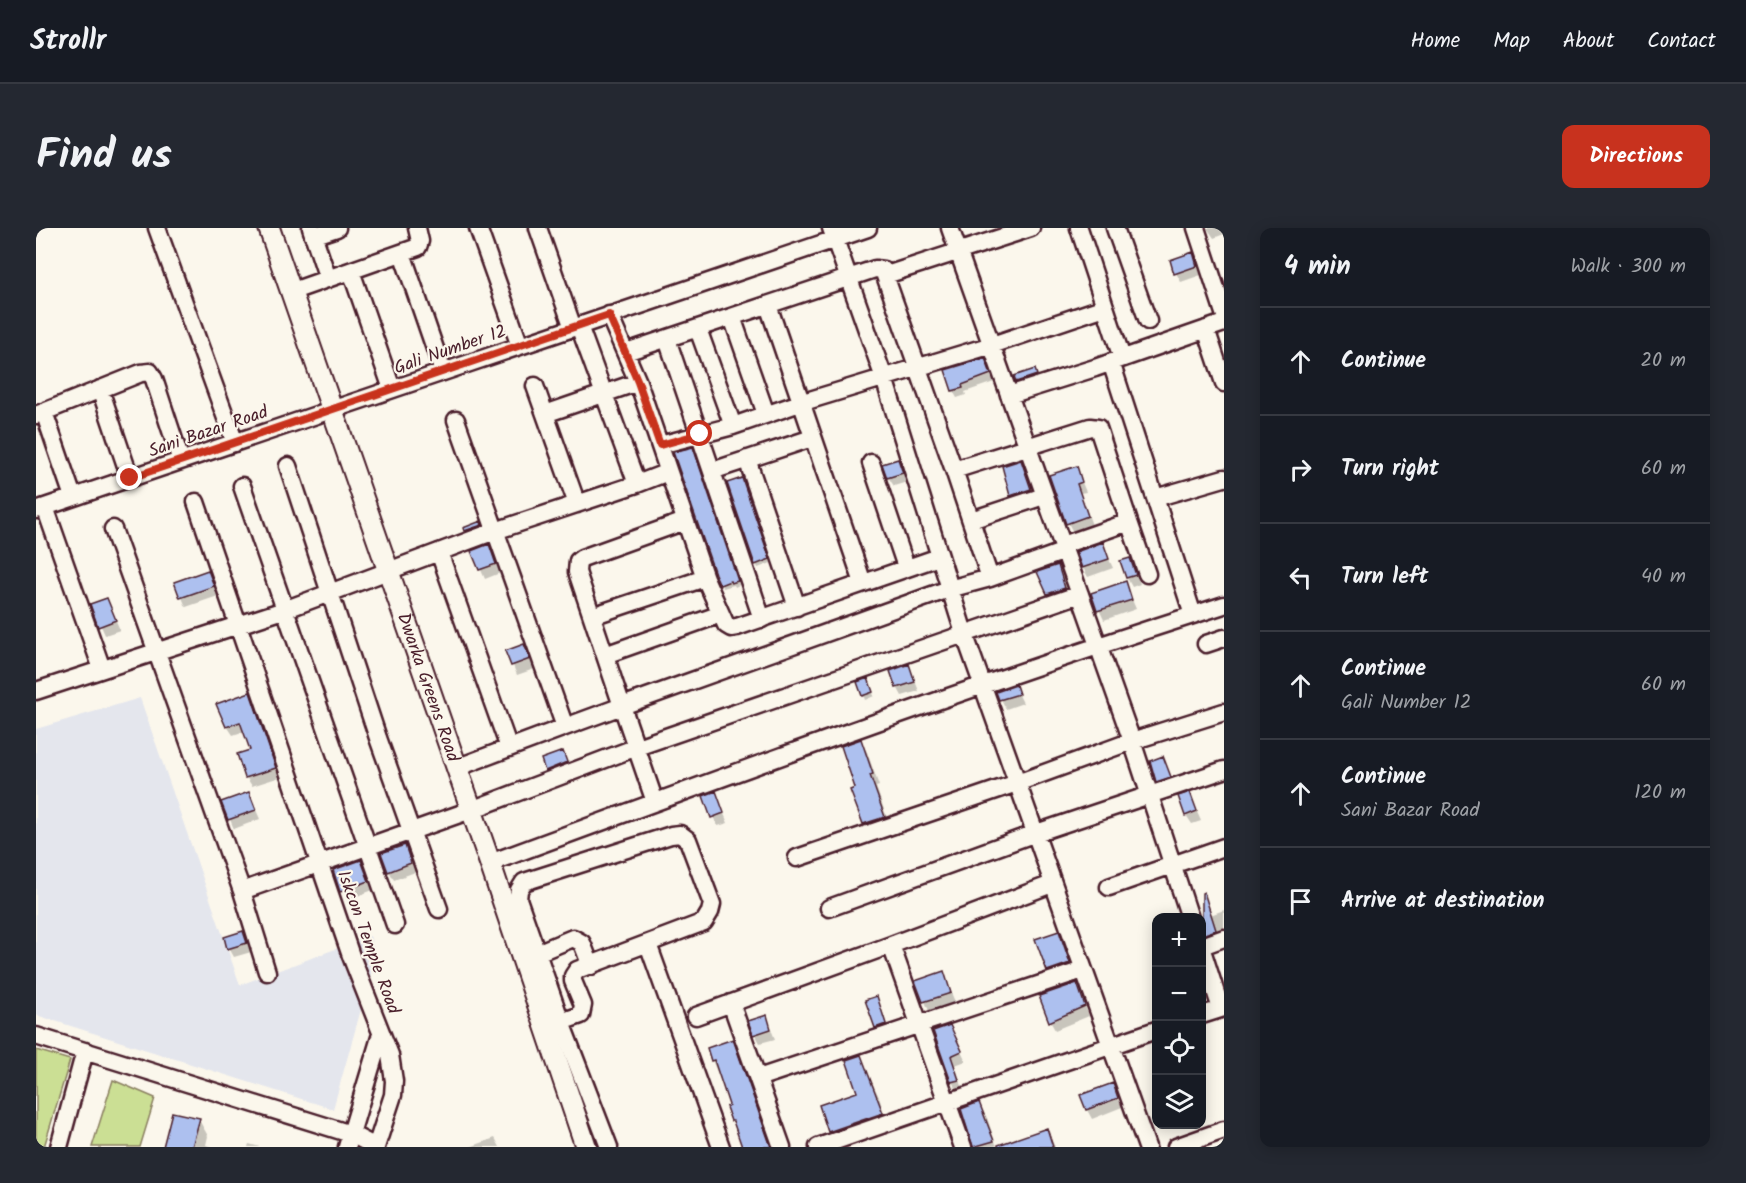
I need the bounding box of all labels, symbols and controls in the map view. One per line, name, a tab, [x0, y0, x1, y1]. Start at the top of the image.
text: Strollr	[30, 19, 106, 64]
text: Home	[1411, 25, 1460, 58]
text: Map	[1493, 25, 1530, 58]
text: About	[1563, 25, 1614, 58]
text: Contact	[1647, 25, 1716, 58]
text: Find us	[36, 123, 172, 190]
button: Directions	[1562, 125, 1710, 188]
text: 4 min	[1284, 246, 1351, 288]
text: Walk · 300 m	[1571, 251, 1686, 283]
street label: Gali Number 12	[390, 318, 511, 383]
text: Continue	[1341, 344, 1426, 379]
icon: ahead	[1284, 345, 1317, 378]
text: 20 m	[1640, 345, 1686, 377]
street label: Sani Bazar Road	[145, 398, 273, 466]
route start	[686, 420, 712, 446]
text: Turn right	[1341, 452, 1439, 487]
icon: right	[1284, 453, 1317, 486]
text: 60 m	[1641, 453, 1686, 485]
route end	[116, 464, 142, 490]
text: Turn left	[1341, 560, 1428, 595]
icon: left	[1284, 561, 1317, 594]
text: 40 m	[1641, 561, 1686, 593]
street label: Dwarka Greens Road	[388, 609, 467, 767]
text: Continue	[1341, 652, 1426, 687]
icon: ahead	[1284, 669, 1317, 702]
text: 60 m	[1641, 669, 1686, 701]
text: Gali Number 12	[1341, 687, 1471, 719]
text: Continue	[1341, 760, 1426, 795]
icon: ahead	[1284, 777, 1317, 810]
text: 120 m	[1634, 777, 1686, 809]
text: Sani Bazar Road	[1341, 795, 1479, 827]
street label: Iskcon Temple Road	[328, 867, 407, 1019]
text: Arrive at destination	[1341, 884, 1544, 919]
icon: arrive	[1284, 885, 1317, 918]
map controls	[1152, 913, 1206, 1129]
button: +	[1152, 913, 1206, 967]
button: −	[1152, 967, 1206, 1021]
button: locate	[1152, 1021, 1206, 1075]
button: layers	[1152, 1075, 1206, 1129]

